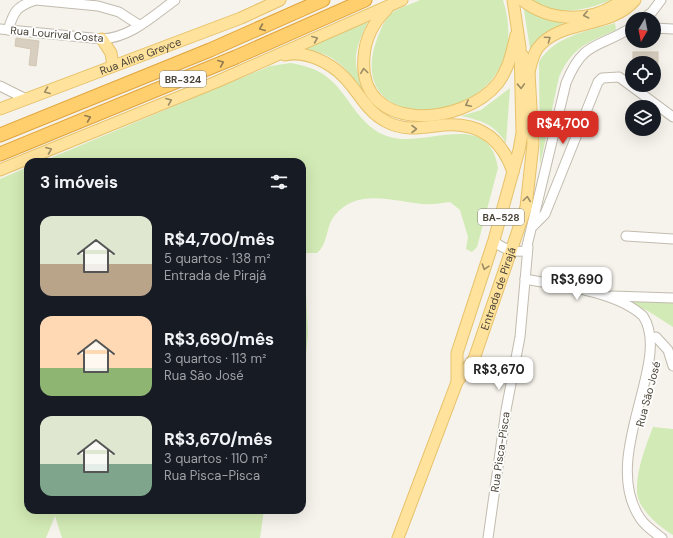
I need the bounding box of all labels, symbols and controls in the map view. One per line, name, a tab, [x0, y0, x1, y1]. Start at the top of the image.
one-way arrow	[583, 11, 590, 19]
north arrow	[625, 12, 661, 48]
map controls	[625, 12, 661, 136]
street label: Rua Lourival Costa	[10, 23, 104, 45]
one-way arrow	[259, 23, 266, 31]
street label: Rua Aline Greyce	[98, 34, 183, 78]
one-way arrow	[311, 35, 318, 43]
one-way arrow	[544, 36, 551, 44]
button: locate	[625, 56, 661, 92]
one-way arrow	[216, 60, 224, 68]
one-way arrow	[360, 67, 369, 74]
road number: BR-324	[160, 71, 206, 87]
one-way arrow	[517, 83, 525, 89]
one-way arrow	[44, 86, 51, 94]
one-way arrow	[165, 98, 173, 106]
one-way arrow	[465, 99, 473, 107]
button: layers	[625, 100, 661, 136]
pin: R$4,700	[526, 111, 600, 145]
one-way arrow	[84, 115, 91, 123]
text: R$4,700	[537, 115, 589, 132]
one-way arrow	[411, 124, 417, 133]
one-way arrow	[45, 147, 53, 155]
text: 3 imóveis	[40, 171, 118, 193]
icon: filters	[268, 171, 290, 193]
one-way arrow	[522, 196, 531, 202]
road number: BA-528	[478, 209, 524, 225]
text: R$4,700/mês	[164, 228, 275, 250]
icon: home	[72, 232, 120, 280]
street label: Entrada de Pirajá	[477, 245, 519, 332]
text: 5 quartos · 138 m²	[164, 250, 270, 267]
one-way arrow	[482, 263, 490, 270]
text: Entrada de Pirajá	[164, 267, 266, 284]
pin: R$3,690	[540, 267, 614, 301]
text: R$3,690	[551, 271, 603, 288]
text: R$3,690/mês	[164, 328, 274, 350]
icon: home	[72, 332, 120, 380]
text: 3 quartos · 113 m²	[164, 350, 266, 367]
pin: R$3,670	[462, 357, 536, 391]
street label: Rua São José	[633, 360, 663, 428]
text: R$3,670	[473, 361, 525, 378]
text: Rua São José	[164, 367, 244, 384]
street label: Rua Pisca-Pisca	[487, 411, 513, 493]
text: R$3,670/mês	[164, 428, 273, 450]
icon: home	[72, 432, 120, 480]
text: 3 quartos · 110 m²	[164, 450, 268, 467]
text: Rua Pisca-Pisca	[164, 467, 260, 484]

